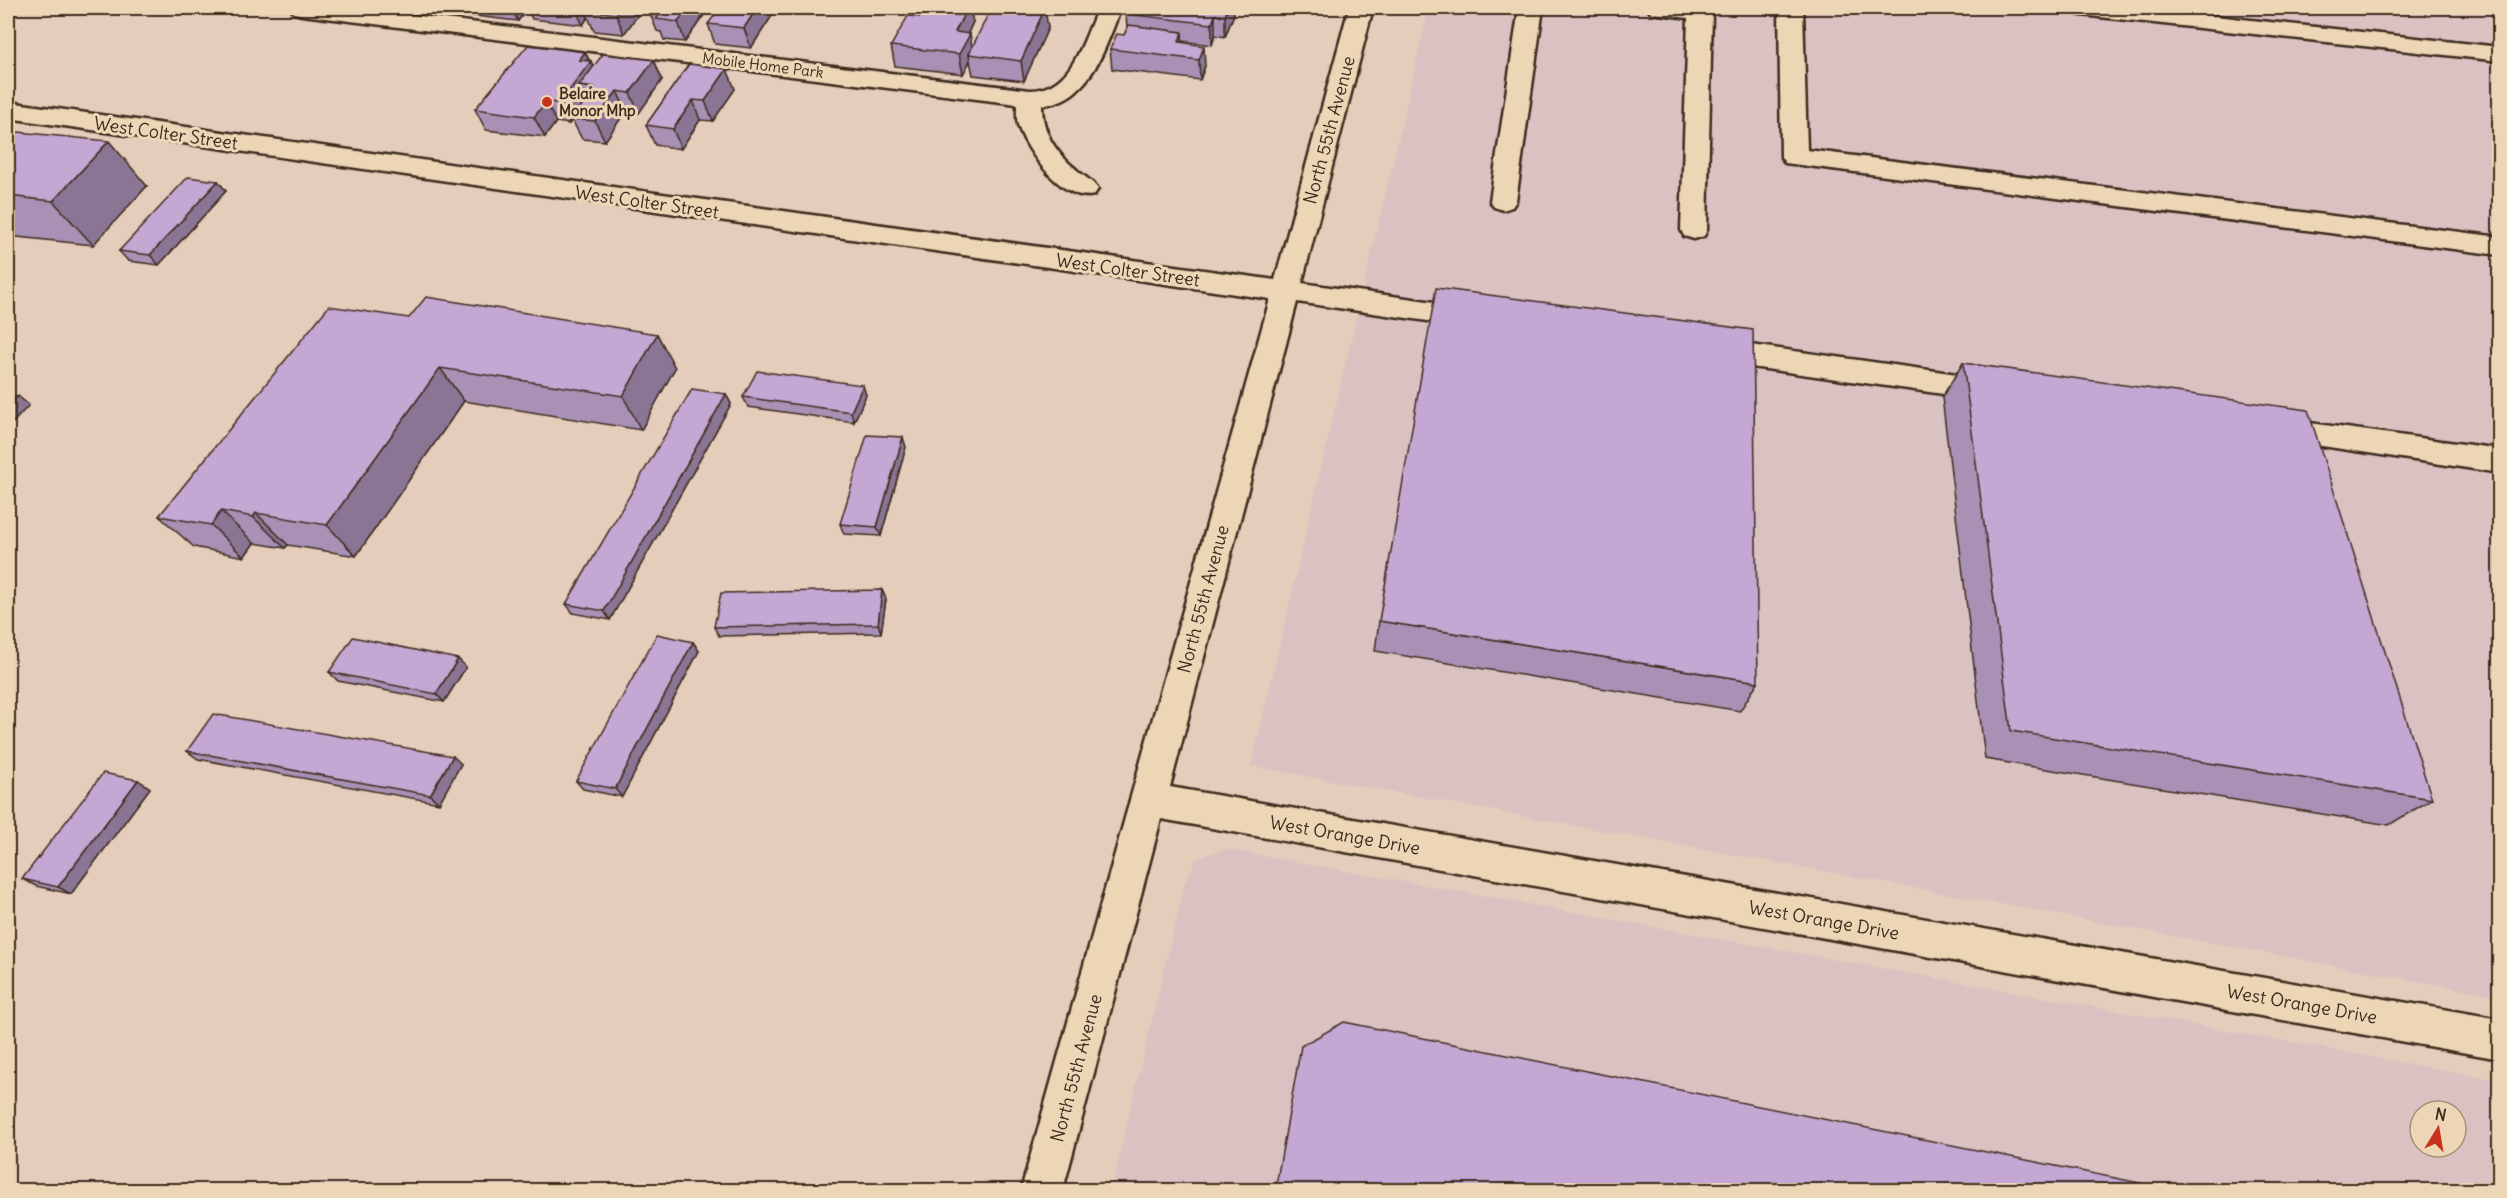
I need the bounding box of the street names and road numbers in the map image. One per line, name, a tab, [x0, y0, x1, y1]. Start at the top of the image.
street label: Mobile Home Park	[701, 48, 825, 82]
street label: North 55th Avenue	[1298, 53, 1360, 207]
street label: West Colter Street	[93, 112, 239, 154]
street label: West Colter Street	[574, 181, 720, 223]
street label: West Colter Street	[1055, 249, 1201, 291]
street label: North 55th Avenue	[1172, 522, 1234, 676]
street label: West Orange Drive	[1268, 810, 1422, 860]
street label: West Orange Drive	[1747, 895, 1901, 945]
street label: West Orange Drive	[2225, 979, 2379, 1029]
street label: North 55th Avenue	[1045, 991, 1107, 1145]

